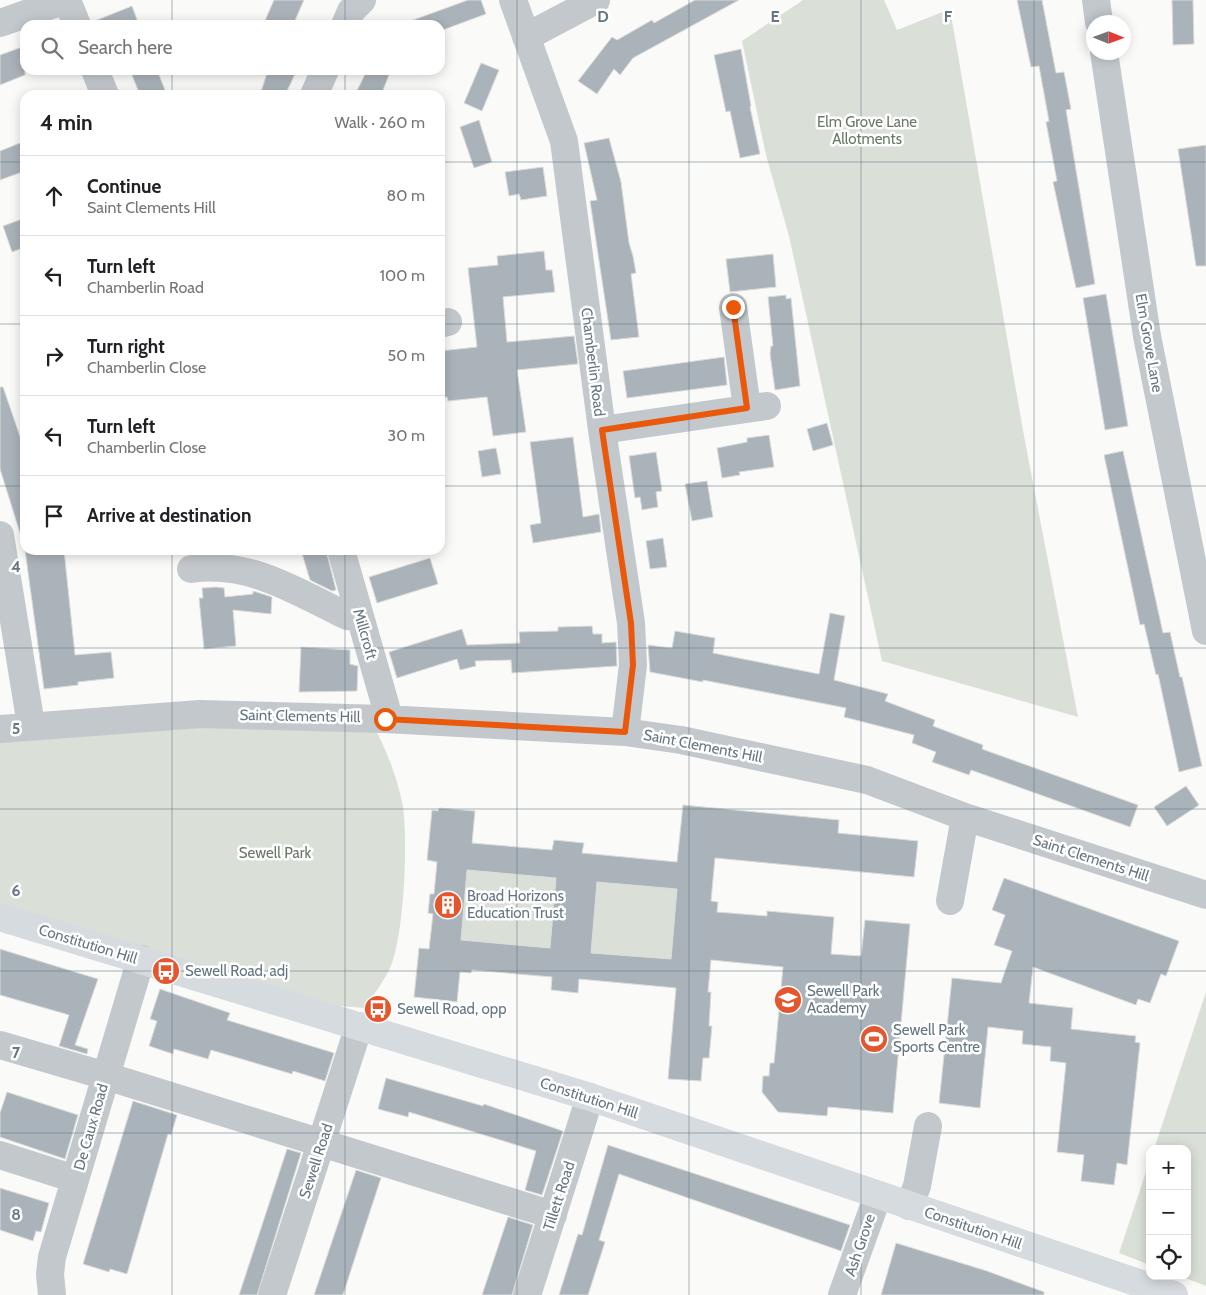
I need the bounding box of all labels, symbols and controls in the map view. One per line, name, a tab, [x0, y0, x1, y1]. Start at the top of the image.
text: D	[597, 7, 609, 26]
text: E	[770, 7, 780, 26]
text: F	[944, 7, 953, 26]
north arrow	[1086, 15, 1131, 60]
search box	[20, 20, 445, 75]
icon: search	[38, 34, 66, 62]
text: Search here	[78, 36, 172, 59]
text: 4 min	[40, 110, 93, 135]
text: Walk · 260 m	[335, 113, 425, 132]
park label: Elm Grove Lane Allotments	[817, 113, 917, 148]
text: Continue	[87, 175, 161, 198]
icon: ahead	[40, 182, 68, 210]
text: 80 m	[387, 186, 425, 205]
text: Saint Clements Hill	[87, 198, 216, 217]
text: Turn left	[87, 255, 155, 278]
icon: left	[40, 262, 68, 290]
text: 100 m	[380, 266, 425, 285]
text: Chamberlin Road	[87, 278, 204, 297]
street label: Elm Grove Lane	[1131, 292, 1167, 394]
route end	[722, 296, 745, 319]
street label: Chamberlin Road	[577, 307, 609, 417]
text: Turn right	[87, 335, 165, 358]
icon: right	[40, 342, 68, 370]
text: 50 m	[388, 346, 425, 365]
text: Chamberlin Close	[87, 358, 206, 377]
text: Turn left	[87, 415, 155, 438]
icon: left	[40, 422, 68, 450]
text: 30 m	[388, 426, 425, 445]
text: Chamberlin Close	[87, 438, 206, 457]
icon: arrive	[40, 502, 68, 530]
text: Arrive at destination	[87, 504, 251, 527]
text: 4	[11, 557, 21, 576]
street label: Millcroft	[349, 607, 381, 661]
street label: Saint Clements Hill	[240, 706, 361, 726]
route start	[374, 708, 397, 731]
text: 5	[12, 719, 20, 738]
street label: Saint Clements Hill	[642, 726, 764, 766]
street label: Saint Clements Hill	[1031, 831, 1152, 885]
park label: Sewell Park	[239, 844, 311, 862]
text: 6	[12, 881, 21, 900]
place label: Broad Horizons Education Trust	[467, 887, 564, 922]
building icon: Broad Horizons Education Trust	[433, 890, 463, 920]
street label: Constitution Hill	[37, 920, 140, 968]
bus stop icon: Sewell Road, adj	[151, 956, 181, 986]
place label: Sewell Road, adj	[185, 962, 288, 980]
place label: Sewell Park Academy	[807, 982, 880, 1017]
school or university icon: Sewell Park Academy	[773, 985, 803, 1015]
bus stop icon: Sewell Road, opp	[363, 994, 393, 1024]
place label: Sewell Road, opp	[397, 1000, 506, 1018]
place label: Sewell Park Sports Centre	[893, 1021, 980, 1056]
sports icon: Sewell Park Sports Centre	[859, 1024, 889, 1054]
text: 7	[12, 1043, 21, 1062]
street label: Constitution Hill	[538, 1074, 641, 1122]
street label: De Caux Road	[70, 1082, 112, 1172]
street label: Sewell Road	[295, 1121, 337, 1201]
map controls	[1146, 1145, 1191, 1280]
button: +	[1146, 1145, 1191, 1190]
street label: Tillett Road	[539, 1159, 579, 1233]
button: −	[1146, 1190, 1191, 1235]
street label: Constitution Hill	[922, 1203, 1025, 1253]
text: 8	[11, 1205, 21, 1224]
street label: Ash Grove	[841, 1211, 879, 1278]
button: locate	[1146, 1235, 1191, 1280]

